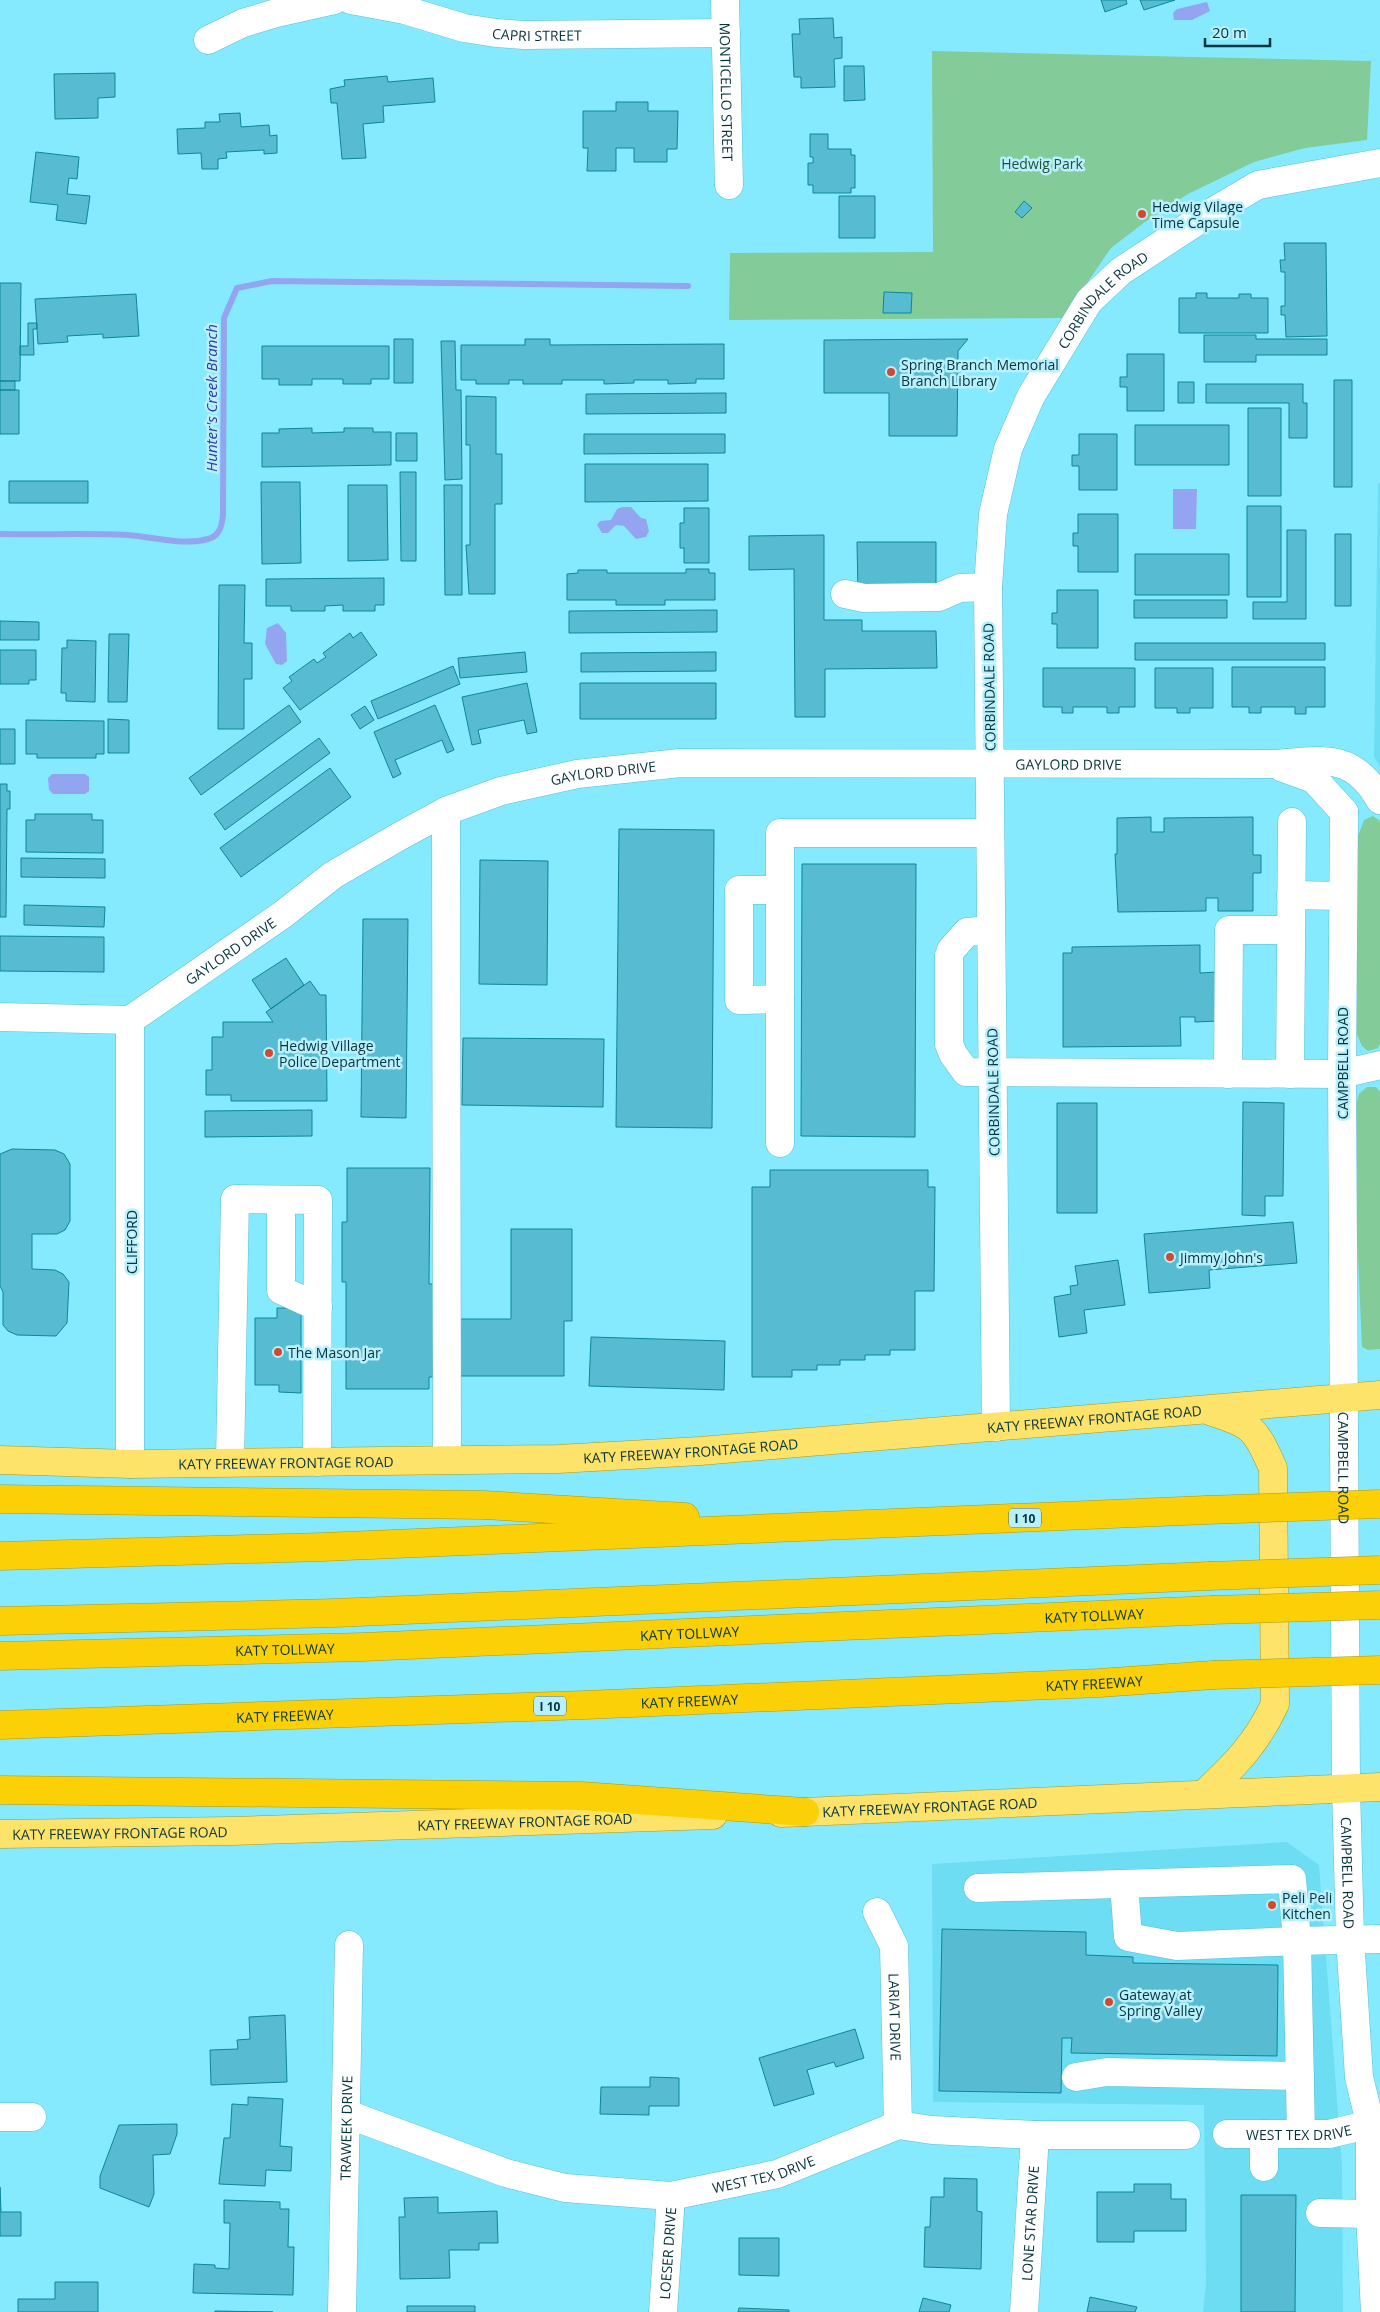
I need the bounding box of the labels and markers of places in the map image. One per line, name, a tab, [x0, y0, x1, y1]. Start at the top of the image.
place label: Hedwig Vilage Time Capsule	[1152, 197, 1243, 232]
marker: Hedwig Vilage Time Capsule	[1136, 208, 1148, 220]
place label: Spring Branch Memorial Branch Library	[901, 355, 1059, 390]
marker: Spring Branch Memorial Branch Library	[885, 366, 897, 378]
place label: Hedwig Village Police Department	[279, 1036, 401, 1071]
marker: Hedwig Village Police Department	[263, 1047, 275, 1059]
place label: Jimmy John's	[1178, 1248, 1263, 1267]
marker: Jimmy John's	[1164, 1251, 1176, 1263]
place label: The Mason Jar	[288, 1343, 381, 1362]
marker: The Mason Jar	[272, 1346, 284, 1358]
place label: Peli Peli Kitchen	[1282, 1888, 1332, 1923]
marker: Peli Peli Kitchen	[1266, 1899, 1278, 1911]
place label: Gateway at Spring Valley	[1119, 1985, 1203, 2020]
marker: Gateway at Spring Valley	[1103, 1996, 1115, 2008]

